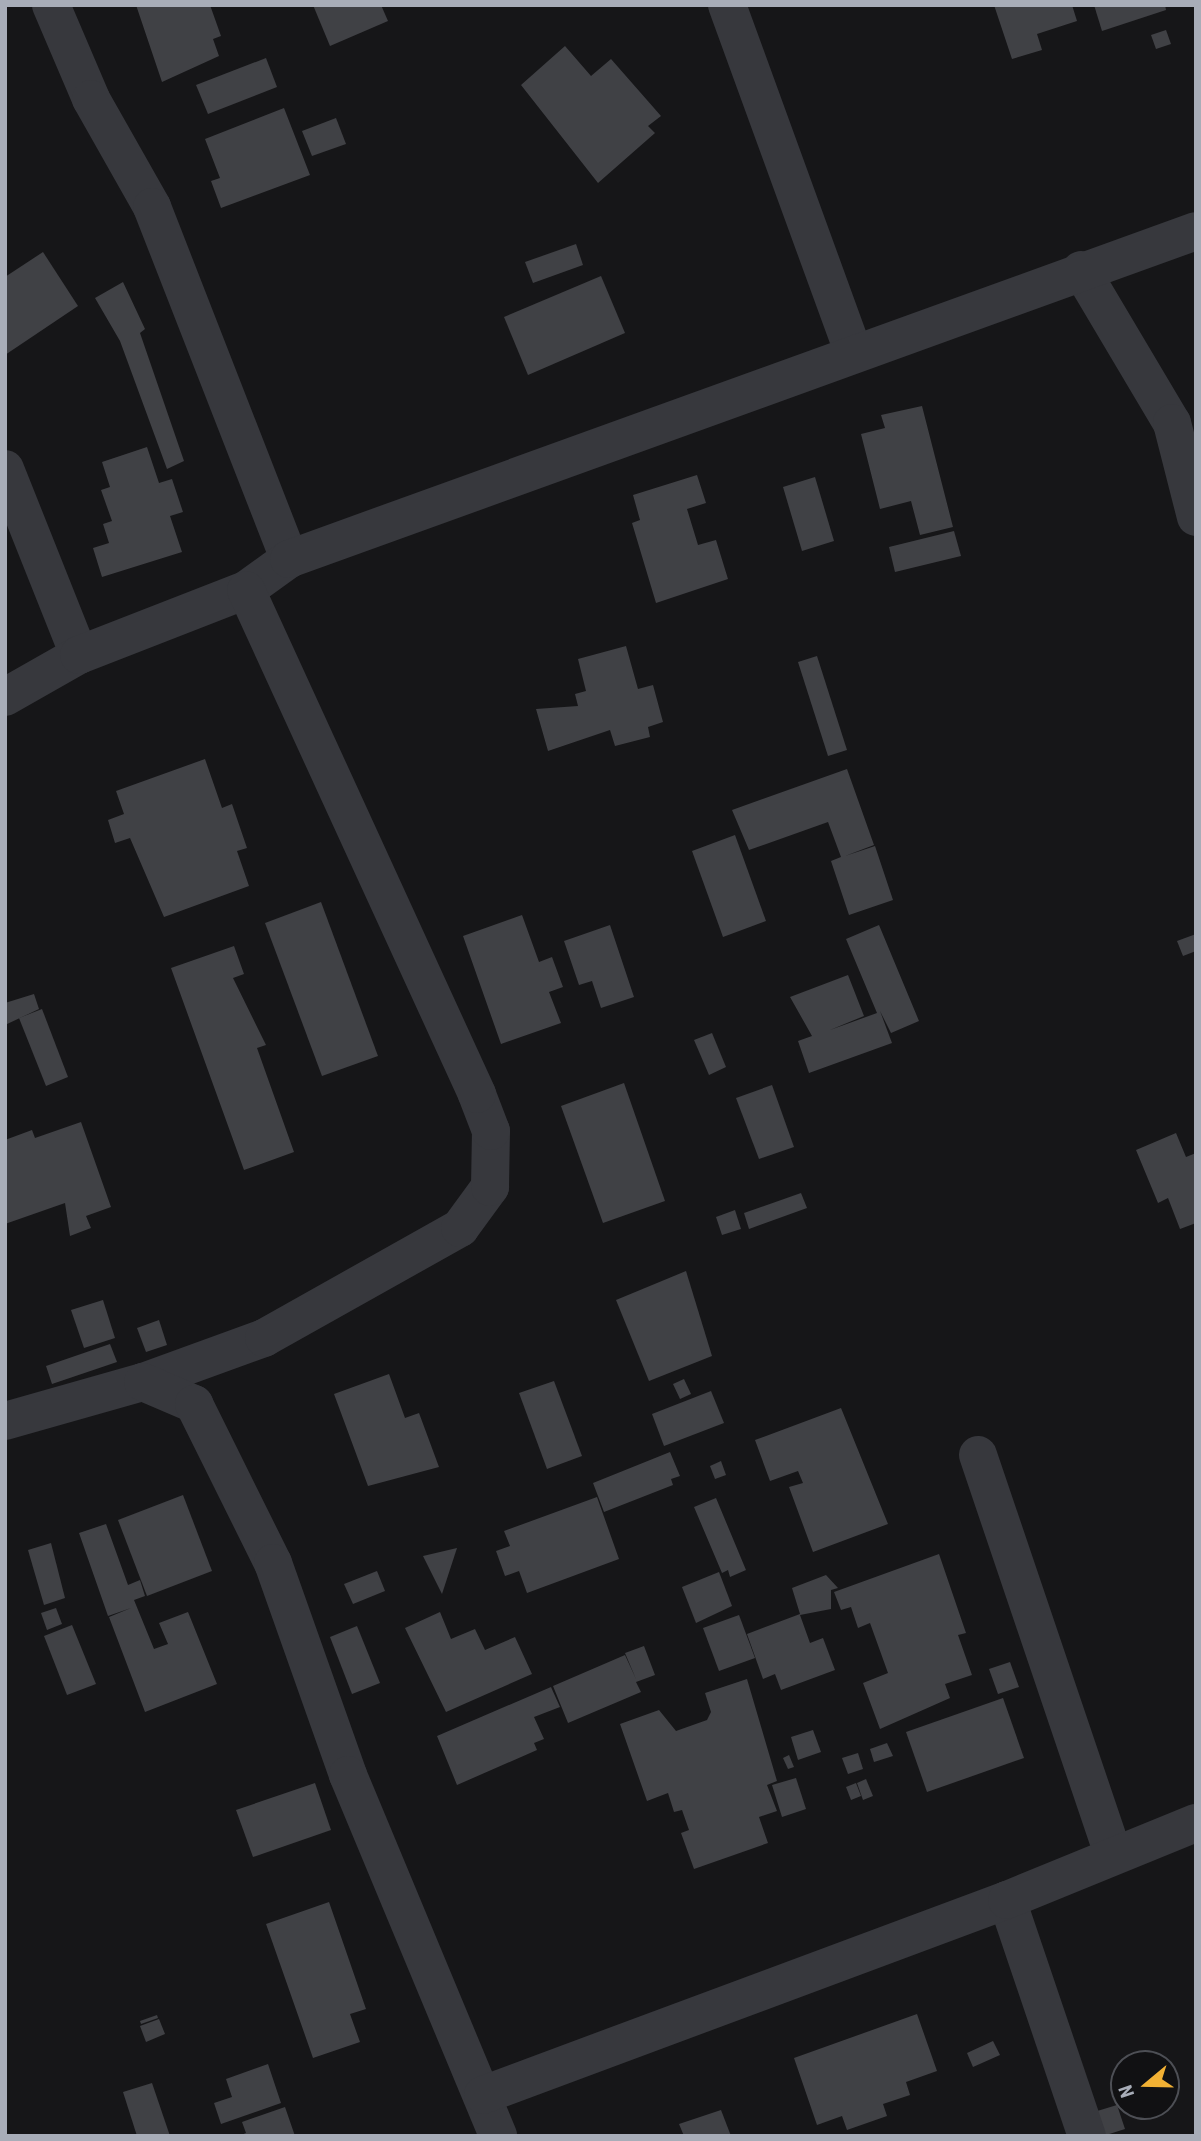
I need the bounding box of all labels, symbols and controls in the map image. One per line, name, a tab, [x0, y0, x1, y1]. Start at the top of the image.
north arrow	[1110, 2050, 1180, 2120]
text: N	[1114, 2082, 1139, 2101]

